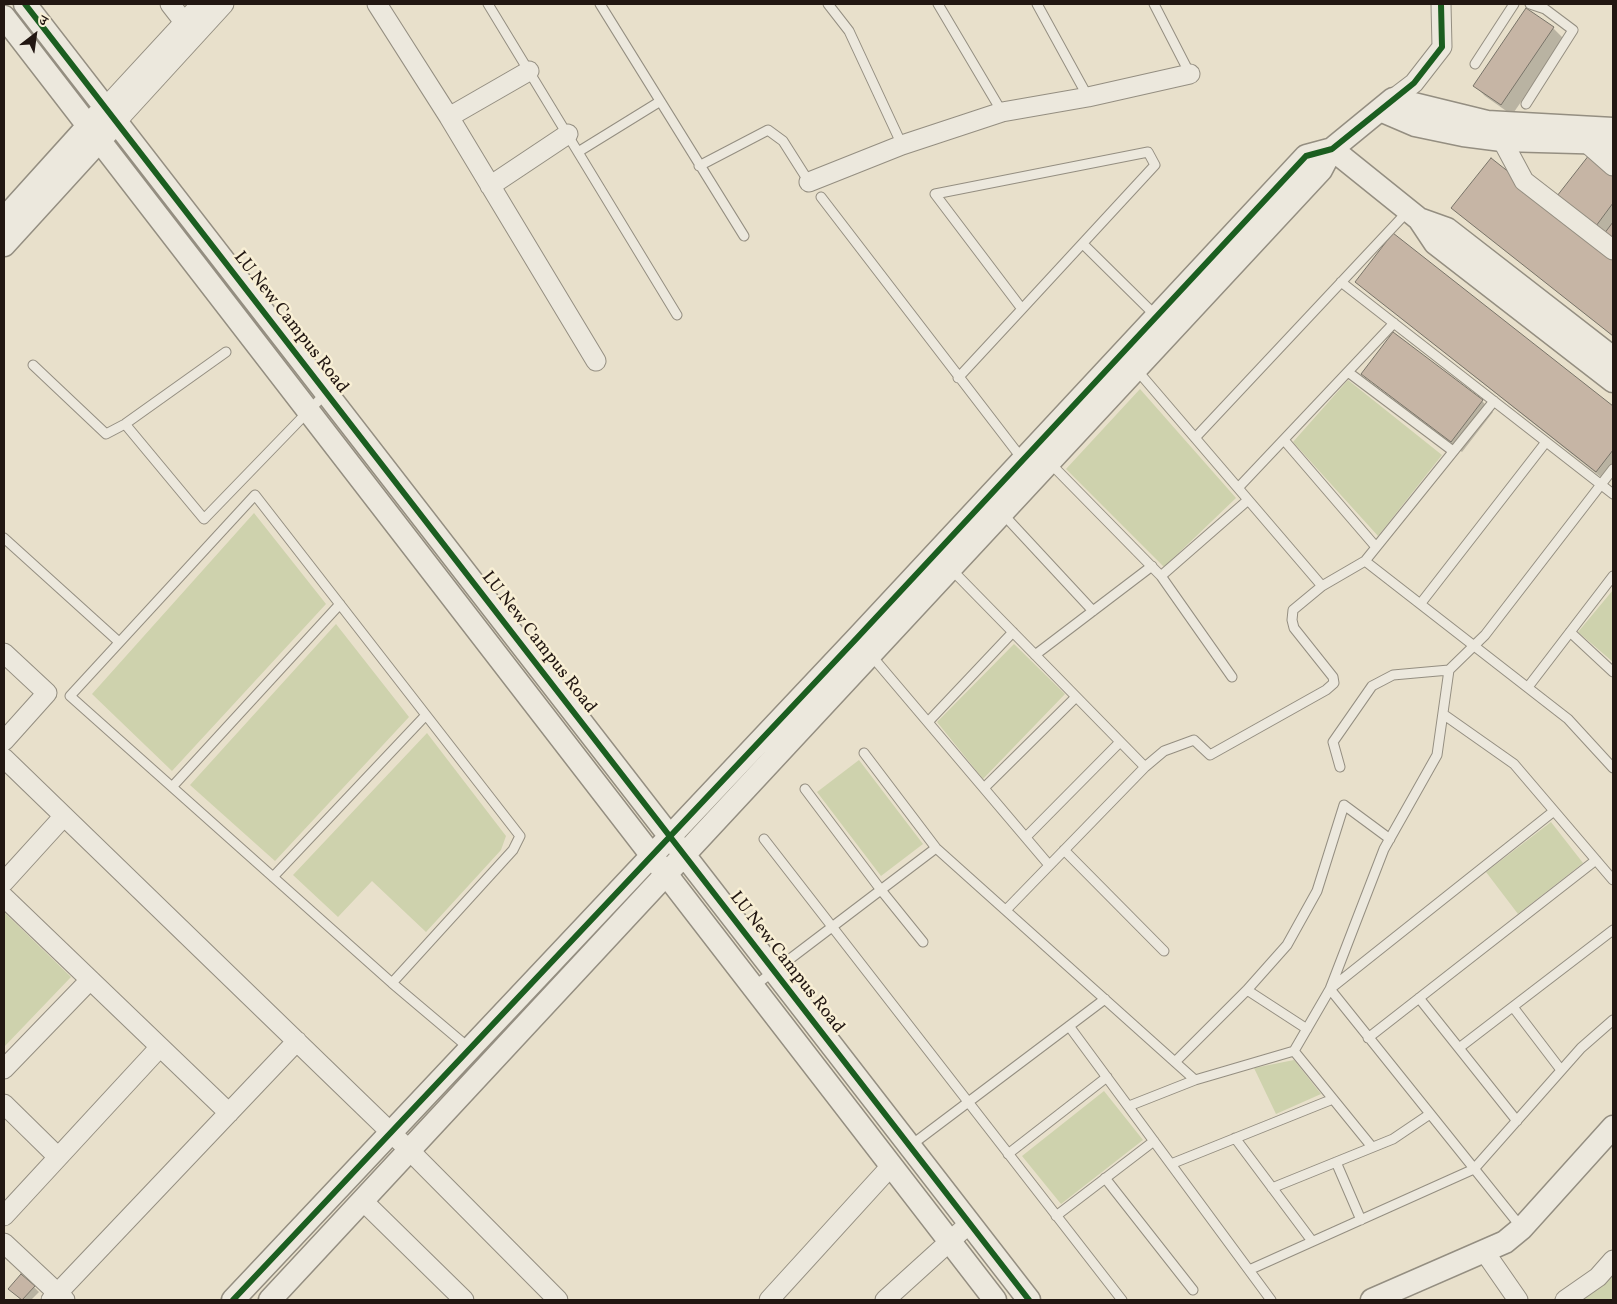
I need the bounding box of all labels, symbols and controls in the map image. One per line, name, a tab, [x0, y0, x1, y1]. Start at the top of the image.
north arrow	[10, 10, 60, 60]
text: उ	[35, 12, 51, 32]
street label: LU New Campus Road	[228, 248, 352, 398]
street label: LU New Campus Road	[476, 568, 600, 718]
street label: LU New Campus Road	[724, 888, 848, 1038]

